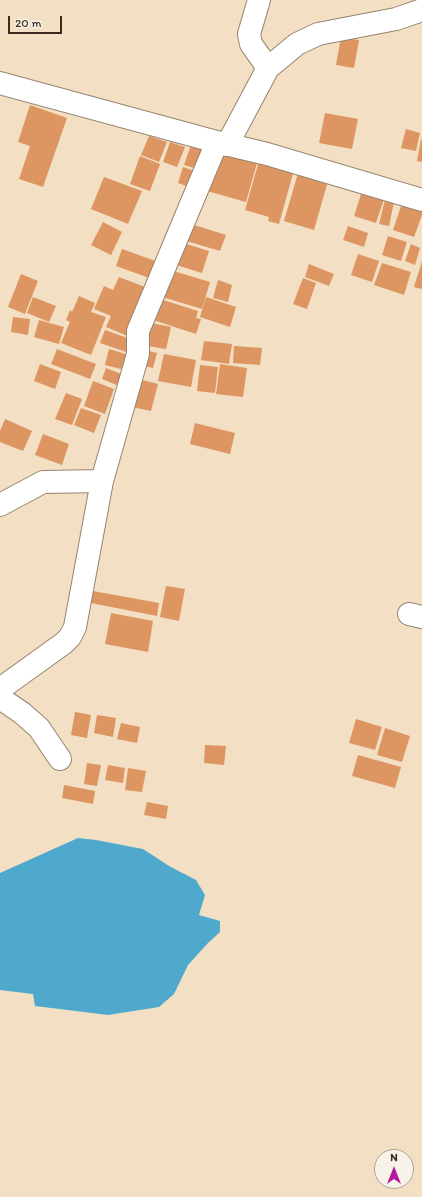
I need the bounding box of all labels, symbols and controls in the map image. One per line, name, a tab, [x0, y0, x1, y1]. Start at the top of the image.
scale bar	[10, 8, 64, 34]
text: 20 m	[15, 16, 42, 30]
north arrow	[374, 1149, 414, 1189]
text: N	[390, 1151, 398, 1164]

